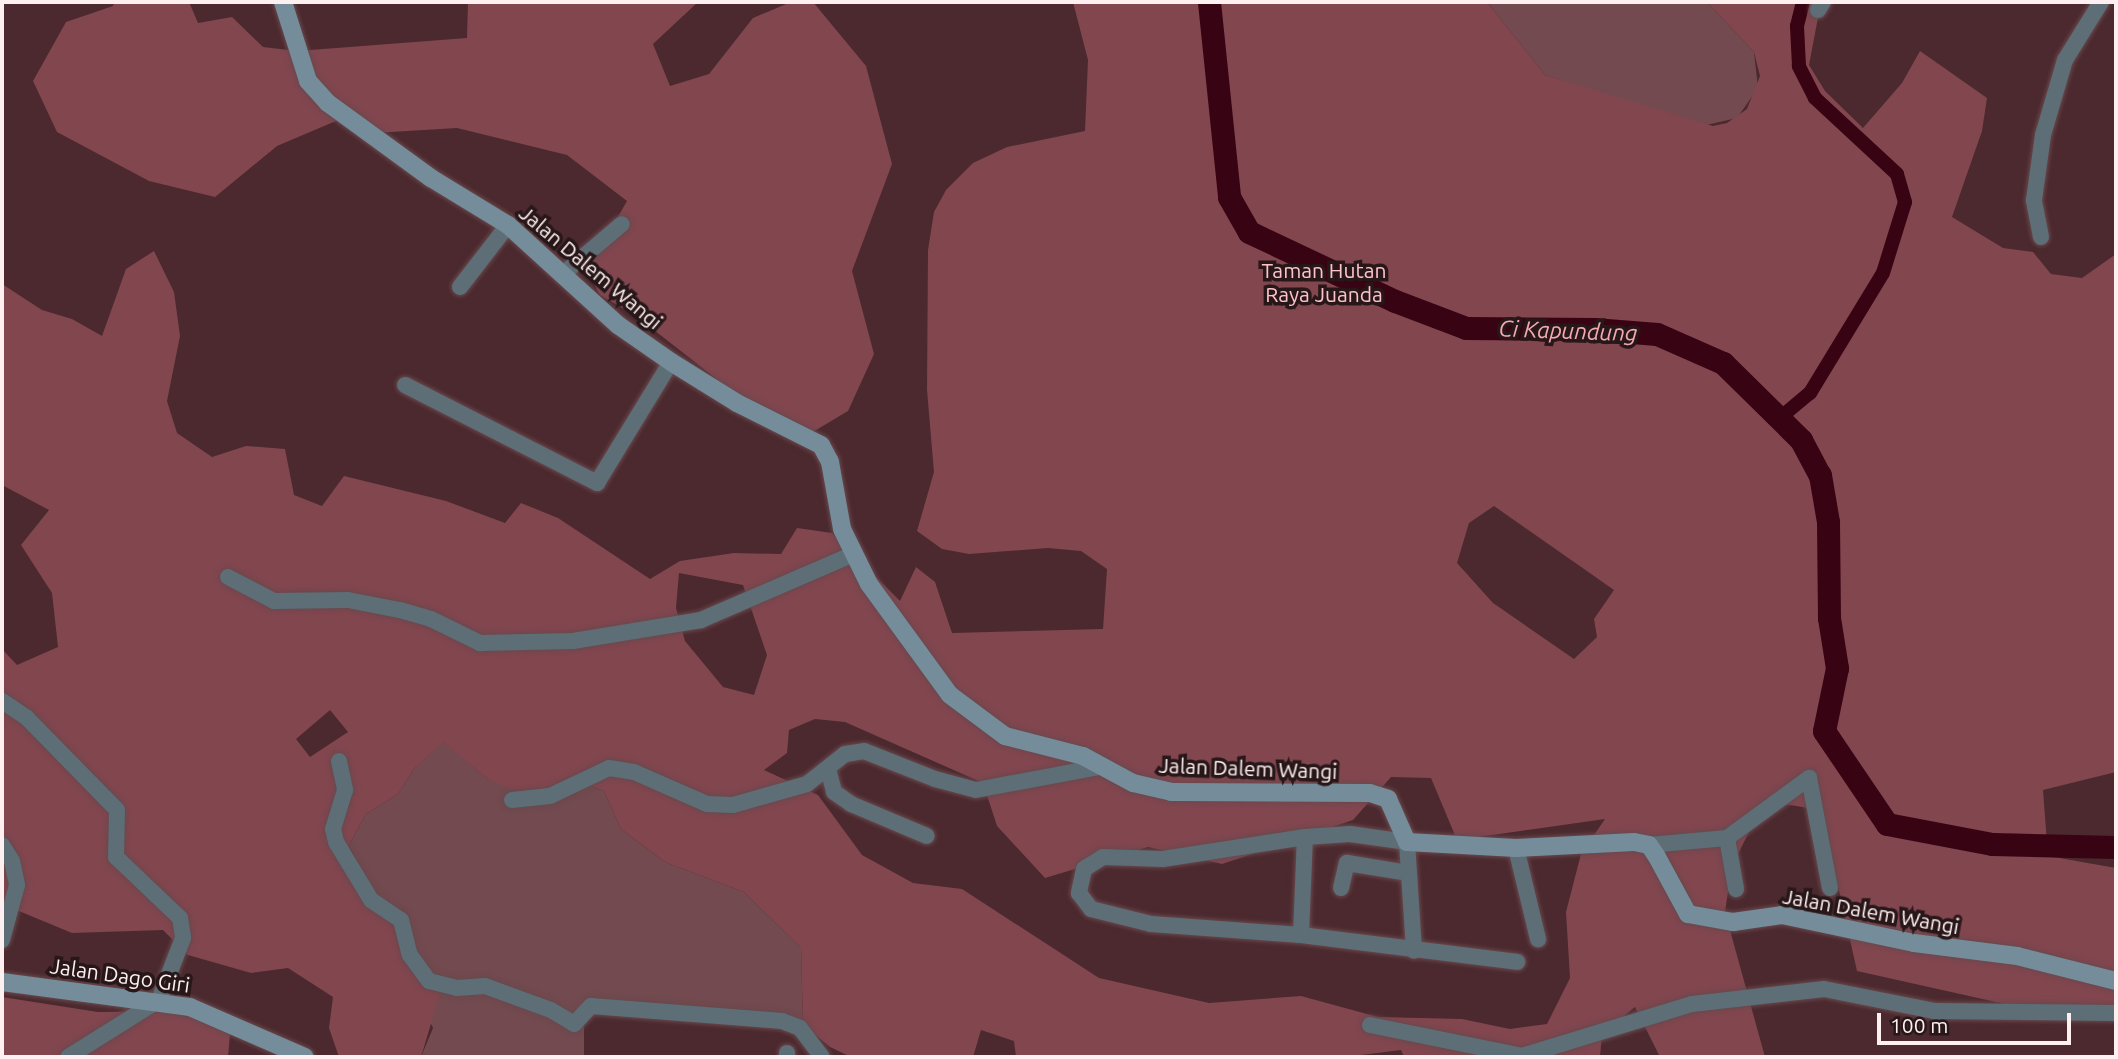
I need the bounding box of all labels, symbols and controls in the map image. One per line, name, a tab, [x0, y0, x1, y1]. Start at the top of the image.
street label: Jalan Dalem Wangi	[514, 200, 668, 334]
park label: Taman Hutan Raya Juanda	[1262, 257, 1386, 307]
water label: Ci Kapundung	[1498, 315, 1638, 347]
street label: Jalan Dalem Wangi	[1158, 752, 1338, 784]
street label: Jalan Dalem Wangi	[1781, 883, 1961, 939]
street label: Jalan Dago Giri	[48, 953, 192, 997]
scale bar	[1880, 1000, 2074, 1044]
text: 100 m	[1890, 1013, 1948, 1037]

